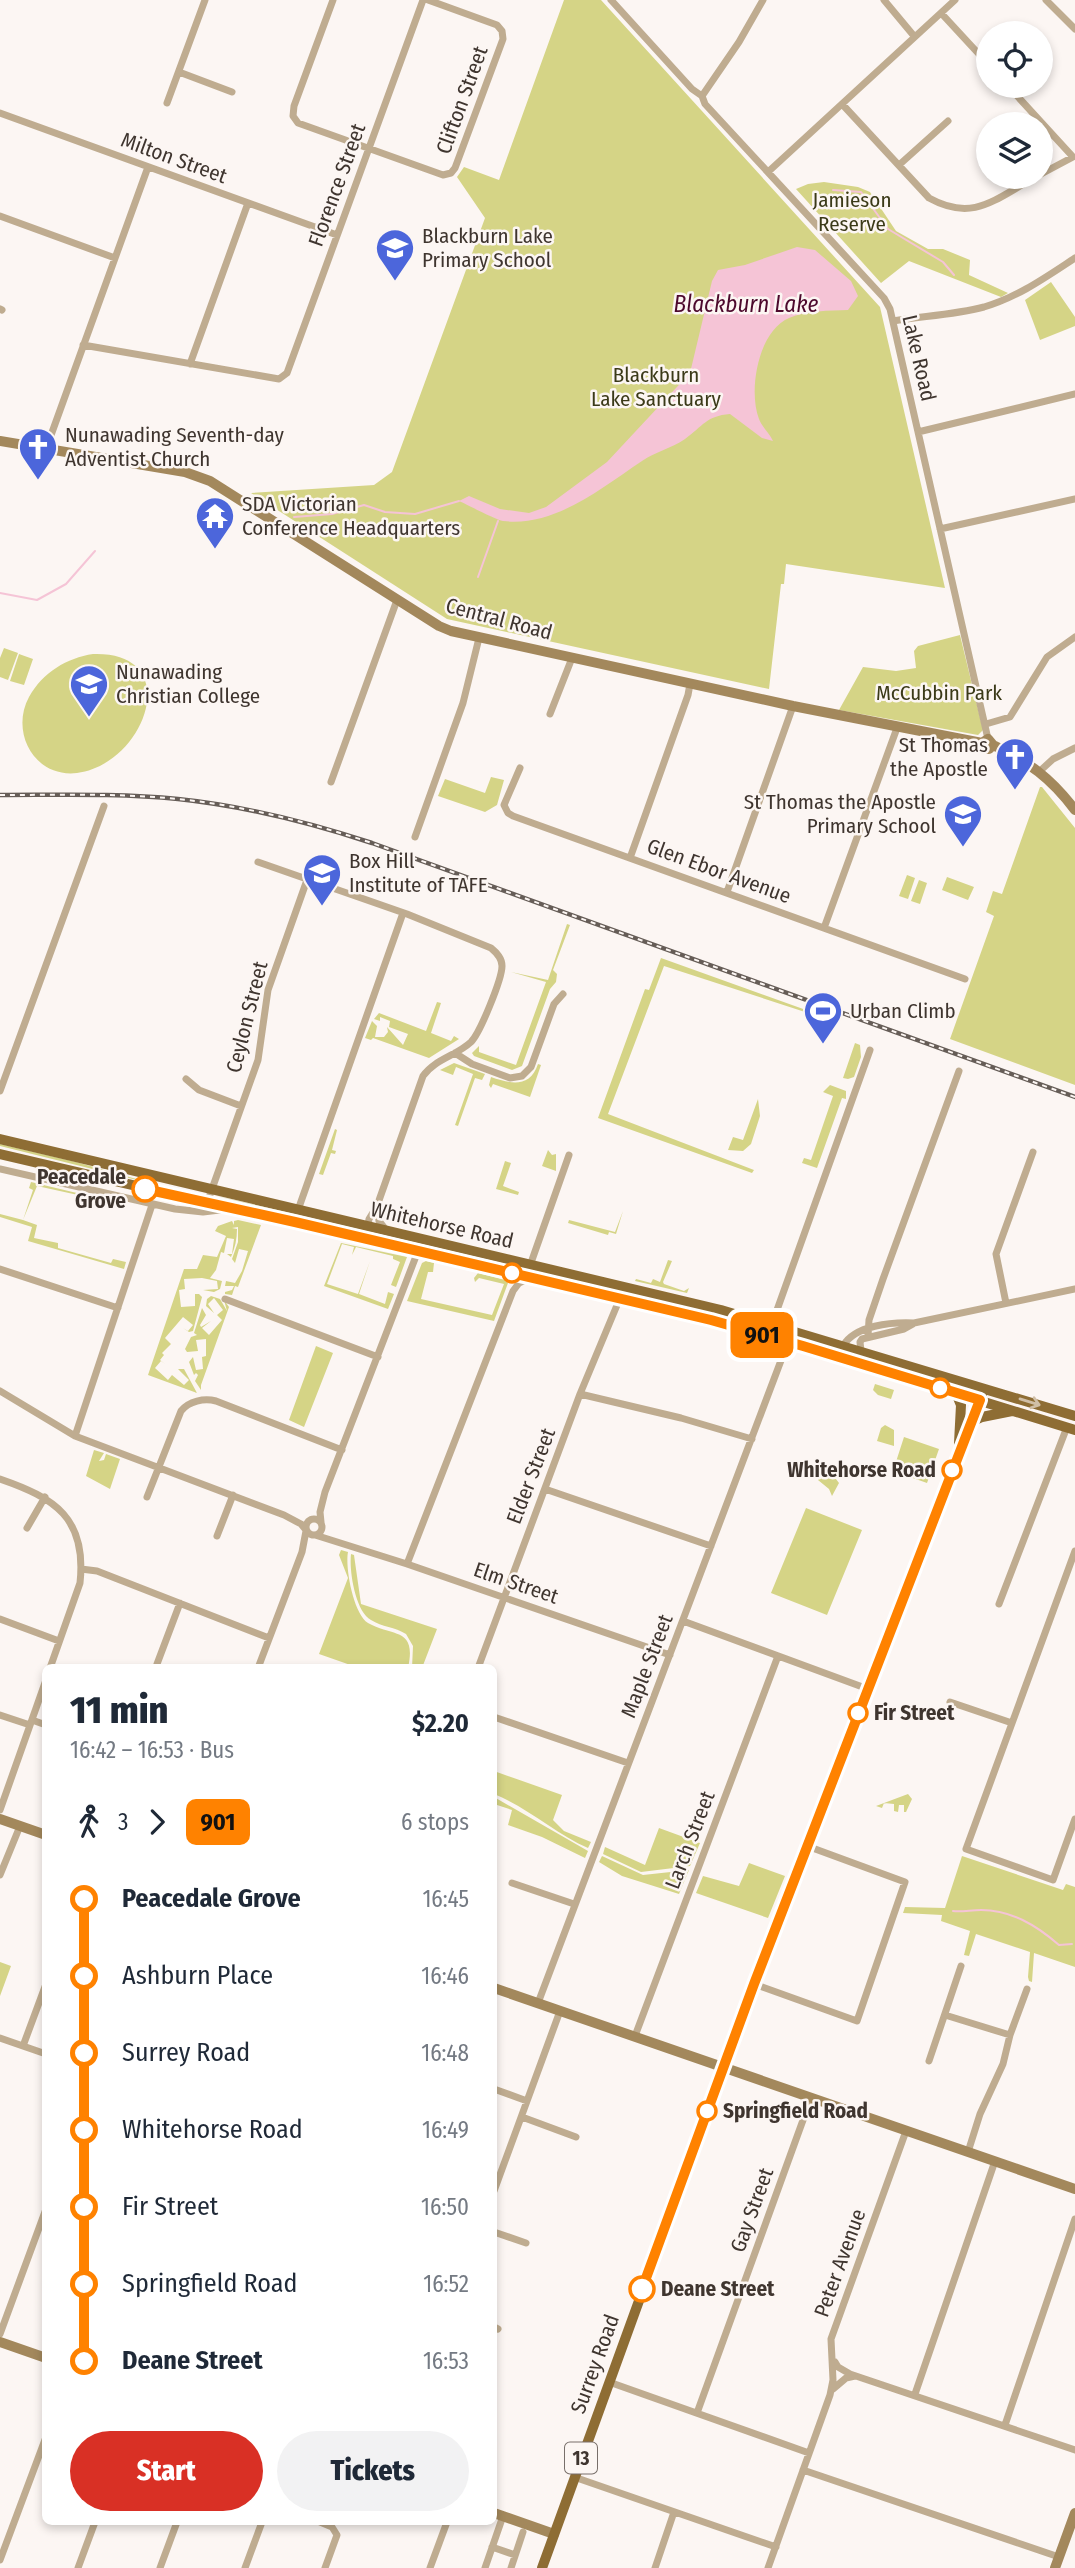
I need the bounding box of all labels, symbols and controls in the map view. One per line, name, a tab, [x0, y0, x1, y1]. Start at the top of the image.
map controls	[976, 21, 1053, 189]
button: locate	[976, 21, 1053, 98]
street label: Clifton Street	[430, 42, 494, 158]
button: layers	[976, 112, 1053, 189]
street label: Florence Street	[303, 120, 371, 250]
street label: Milton Street	[117, 127, 231, 189]
park label: Jamieson Reserve	[813, 187, 891, 237]
place label: Blackburn Lake Primary School	[422, 223, 553, 273]
school or university icon: Blackburn Lake Primary School	[374, 227, 416, 282]
water label: Blackburn Lake	[674, 290, 818, 318]
street label: Lake Road	[896, 312, 942, 404]
park label: Blackburn Lake Sanctuary	[591, 362, 722, 412]
place label: Nunawading Seventh-day Adventist Church	[65, 422, 284, 472]
church icon: Nunawading Seventh-day Adventist Church	[17, 426, 59, 481]
place label: SDA Victorian Conference Headquarters	[242, 491, 460, 541]
temple icon: SDA Victorian Conference Headquarters	[194, 495, 236, 550]
street label: Central Road	[443, 592, 555, 646]
place label: Nunawading Christian College	[116, 659, 260, 709]
school or university icon: Nunawading Christian College	[68, 663, 110, 718]
park label: McCubbin Park	[876, 680, 1002, 706]
place label: St Thomas the Apostle	[890, 732, 988, 782]
church icon: St Thomas the Apostle	[994, 736, 1036, 791]
place label: St Thomas the Apostle Primary School	[744, 789, 936, 839]
school or university icon: St Thomas the Apostle Primary School	[942, 793, 984, 848]
street label: Glen Ebor Avenue	[643, 833, 795, 909]
place label: Box Hill Institute of TAFE	[349, 848, 488, 898]
school or university icon: Box Hill Institute of TAFE	[301, 852, 343, 907]
street label: Ceylon Street	[221, 958, 273, 1075]
sports icon: Urban Climb	[802, 990, 844, 1045]
place label: Urban Climb	[850, 998, 956, 1024]
place label: Peacedale Grove	[37, 1164, 126, 1214]
marker: Peacedale Grove	[132, 1176, 158, 1202]
street label: Whitehorse Road	[368, 1196, 516, 1254]
unlabelled marker	[502, 1263, 522, 1283]
line badge: 901	[722, 1312, 802, 1358]
text: 901	[744, 1321, 780, 1349]
unlabelled marker	[930, 1378, 950, 1398]
one-way arrow	[1018, 1397, 1040, 1410]
street label: Elder Street	[501, 1424, 561, 1528]
place label: Whitehorse Road	[787, 1457, 936, 1483]
marker: Whitehorse Road	[942, 1460, 962, 1480]
street label: Elm Street	[470, 1556, 562, 1610]
street label: Maple Street	[615, 1610, 679, 1721]
text: 11 min	[70, 1687, 168, 1733]
place label: Fir Street	[874, 1700, 955, 1726]
marker: Fir Street	[848, 1703, 868, 1723]
text: $2.20	[412, 1708, 469, 1739]
text: 16:42 – 16:53 · Bus	[70, 1736, 234, 1764]
street label: Larch Street	[659, 1787, 721, 1893]
icon: walk	[70, 1803, 108, 1841]
icon: forward	[138, 1803, 176, 1841]
text: 3	[118, 1808, 128, 1836]
text: 901	[200, 1808, 236, 1836]
text: 6 stops	[401, 1808, 469, 1836]
text: Peacedale Grove	[122, 1883, 301, 1914]
text: 16:45	[422, 1885, 469, 1913]
text: Ashburn Place	[122, 1960, 273, 1991]
text: 16:46	[421, 1962, 469, 1990]
text: Surrey Road	[122, 2037, 250, 2068]
text: 16:48	[421, 2039, 469, 2067]
place label: Springfield Road	[723, 2098, 868, 2124]
marker: Springfield Road	[697, 2101, 717, 2121]
text: Whitehorse Road	[122, 2114, 303, 2145]
text: 16:49	[422, 2116, 469, 2144]
street label: Gay Street	[725, 2164, 779, 2256]
text: Fir Street	[122, 2191, 218, 2222]
text: 16:50	[421, 2193, 469, 2221]
street label: Peter Avenue	[808, 2205, 872, 2321]
text: Springfield Road	[122, 2268, 297, 2299]
text: 16:52	[423, 2270, 469, 2298]
marker: Deane Street	[629, 2276, 655, 2302]
place label: Deane Street	[661, 2276, 775, 2302]
street label: Surrey Road	[565, 2311, 625, 2417]
text: Deane Street	[122, 2345, 263, 2376]
text: 16:53	[423, 2347, 469, 2375]
button: Start	[70, 2431, 263, 2511]
button: Tickets	[277, 2431, 469, 2511]
road number: 13	[565, 2442, 597, 2474]

